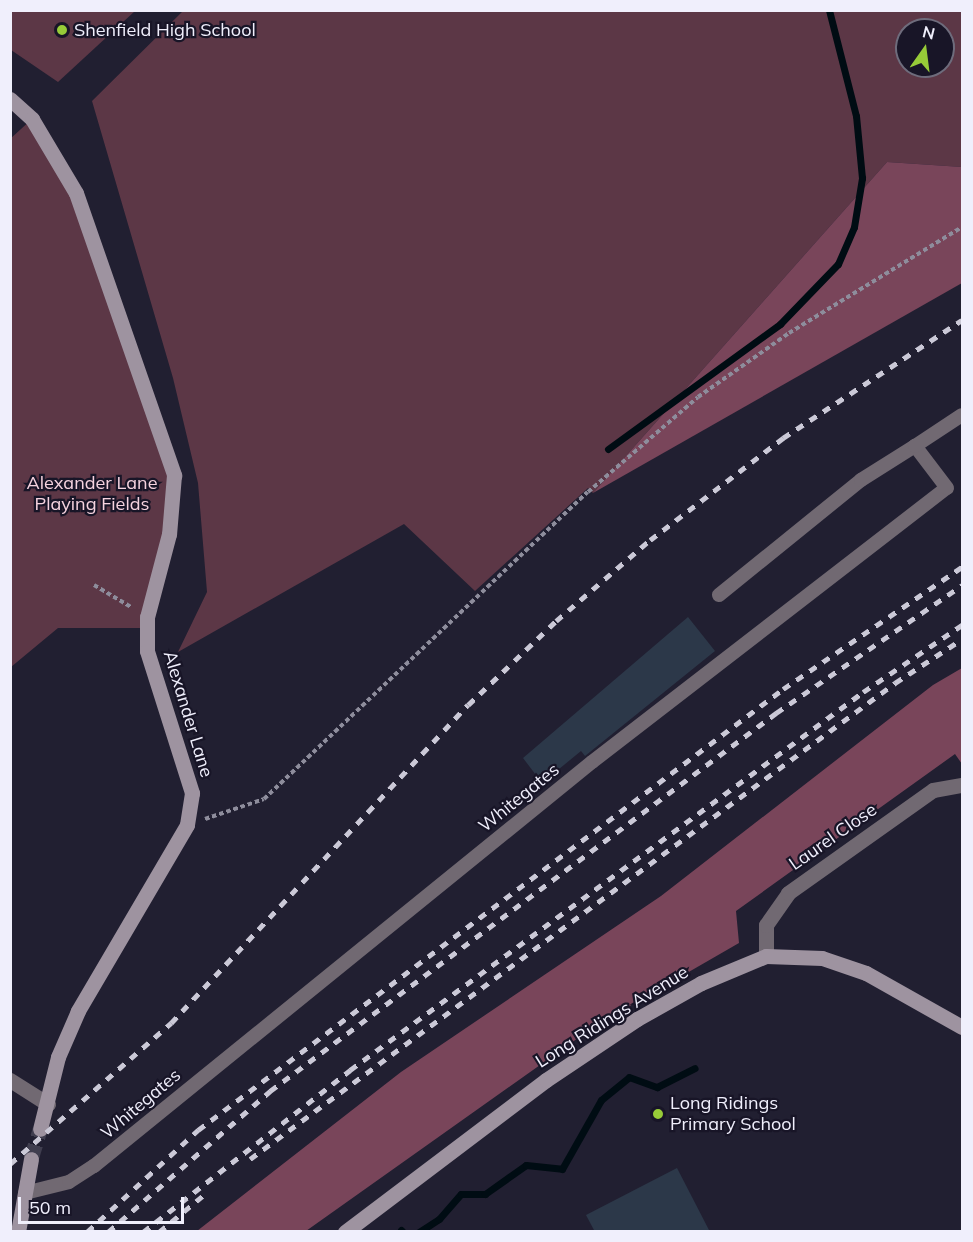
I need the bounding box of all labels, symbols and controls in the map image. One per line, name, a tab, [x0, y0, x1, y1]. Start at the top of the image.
north arrow	[895, 18, 955, 78]
place label: Shenfield High School	[74, 19, 256, 41]
text: N	[921, 21, 937, 44]
marker: Shenfield High School	[55, 23, 69, 37]
park label: Alexander Lane Playing Fields	[27, 473, 157, 516]
street label: Alexander Lane	[159, 648, 217, 780]
street label: Whitegates	[474, 759, 564, 837]
street label: Laurel Close	[785, 799, 881, 875]
street label: Long Ridings Avenue	[532, 961, 692, 1073]
street label: Whitegates	[97, 1064, 185, 1144]
place label: Long Ridings Primary School	[670, 1093, 796, 1136]
marker: Long Ridings Primary School	[651, 1107, 665, 1121]
scale bar	[21, 1185, 188, 1223]
text: 50 m	[29, 1196, 71, 1219]

